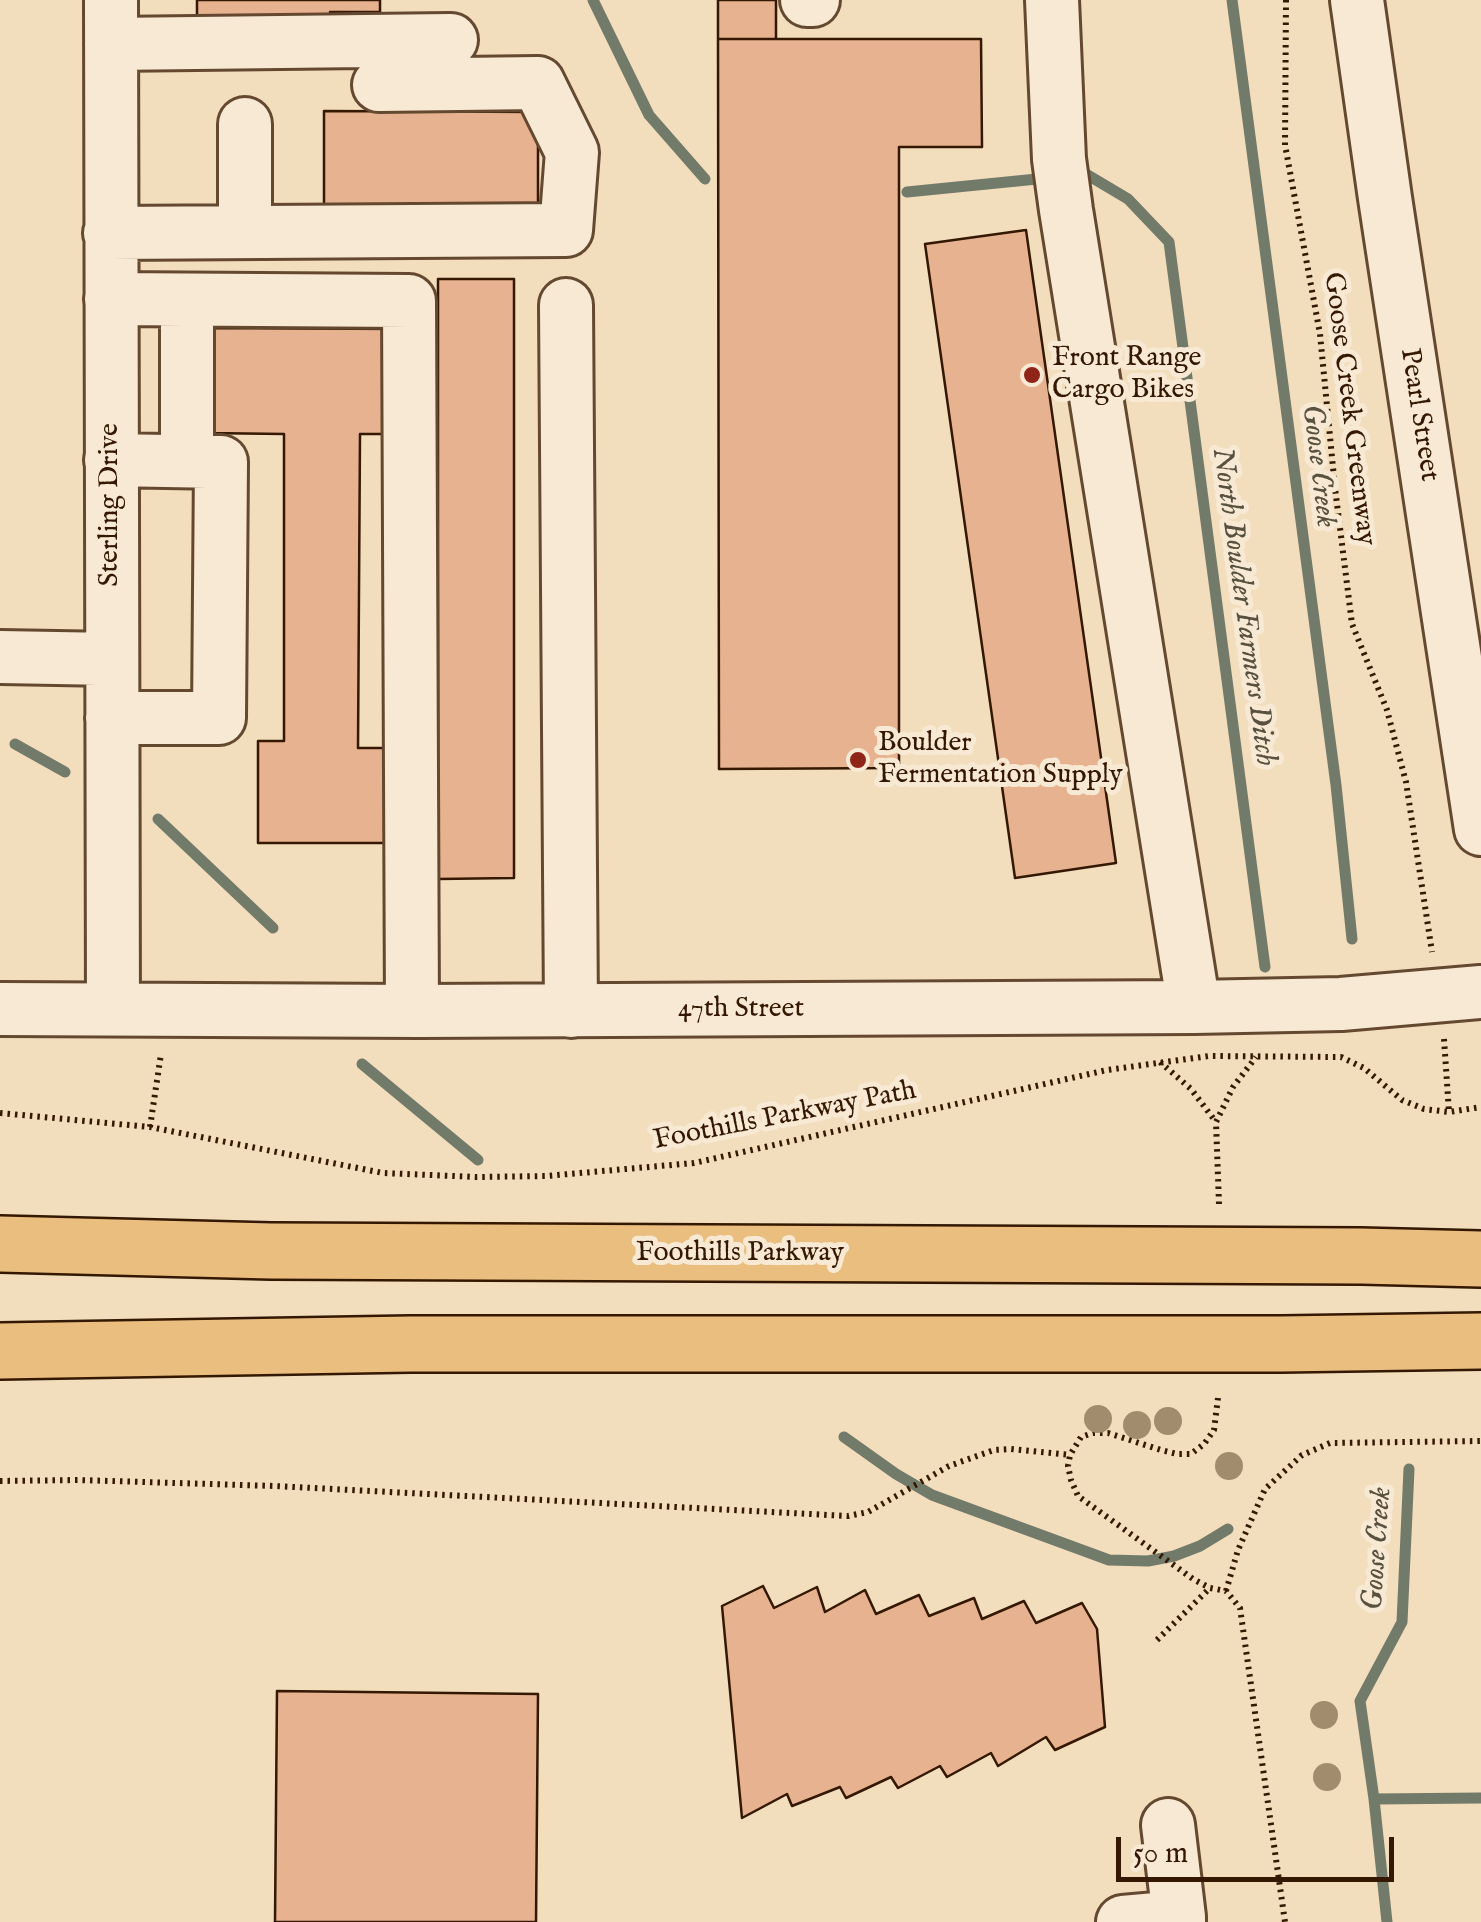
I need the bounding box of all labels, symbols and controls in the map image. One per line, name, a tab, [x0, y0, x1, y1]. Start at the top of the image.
street label: Goose Creek Greenway	[1315, 270, 1381, 548]
place label: Front Range Cargo Bikes	[1052, 342, 1201, 408]
street label: Pearl Street	[1391, 346, 1445, 484]
marker: Front Range Cargo Bikes	[1021, 364, 1043, 386]
water label: Goose Creek	[1292, 402, 1342, 530]
street label: Sterling Drive	[94, 423, 128, 587]
water label: North Boulder Farmers Ditch	[1202, 445, 1282, 769]
place label: Boulder Fermentation Supply	[878, 727, 1123, 793]
marker: Boulder Fermentation Supply	[847, 749, 869, 771]
street label: 47th Street	[678, 993, 804, 1027]
street label: Foothills Parkway Path	[651, 1075, 919, 1159]
street label: Foothills Parkway	[636, 1237, 844, 1271]
water label: Goose Creek	[1357, 1486, 1401, 1612]
scale bar	[1121, 1817, 1398, 1879]
text: 50 m	[1133, 1835, 1188, 1873]

